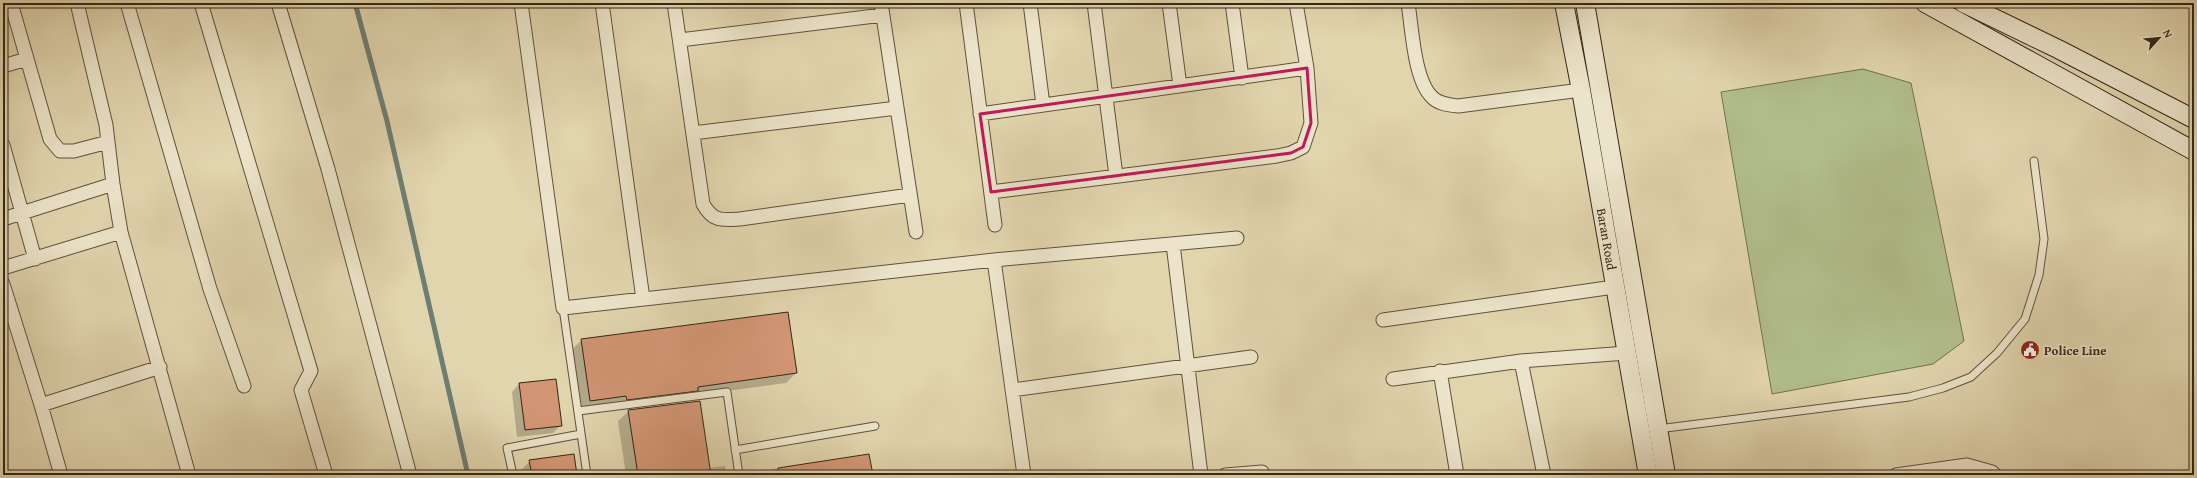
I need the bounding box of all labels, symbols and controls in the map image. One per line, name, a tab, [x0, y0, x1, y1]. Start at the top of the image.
north arrow	[2139, 18, 2179, 58]
text: N	[2159, 27, 2177, 41]
street label: Baran Road	[1592, 207, 1621, 272]
public building icon: Police Line	[2019, 339, 2041, 361]
place label: Police Line	[2044, 341, 2107, 360]

